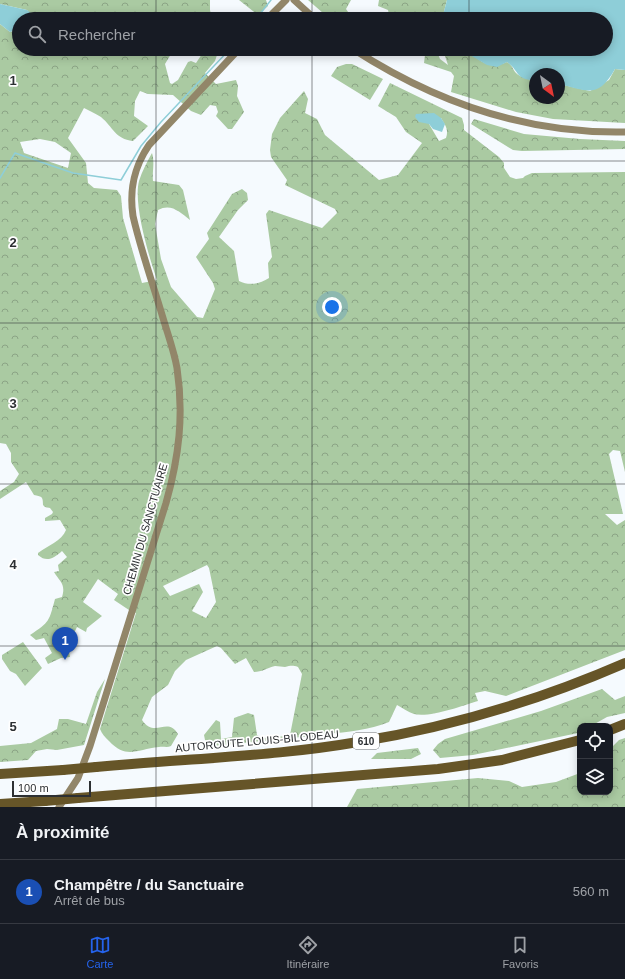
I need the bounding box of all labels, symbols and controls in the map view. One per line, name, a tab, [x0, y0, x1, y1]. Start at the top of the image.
search box	[12, 12, 613, 56]
icon: search	[26, 23, 48, 45]
text: Rechercher	[58, 26, 136, 43]
north arrow	[529, 68, 565, 104]
text: 1	[9, 73, 17, 88]
text: 2	[9, 235, 17, 250]
your location	[322, 297, 342, 317]
text: 3	[9, 396, 17, 411]
street label: CHEMIN DU SANCTUAIRE	[120, 462, 170, 596]
text: 4	[9, 557, 17, 572]
pin: 1	[52, 627, 78, 660]
text: 5	[9, 719, 17, 734]
map controls	[577, 723, 613, 795]
button: locate	[577, 723, 613, 759]
street label: AUTOROUTE LOUIS-BILODEAU	[175, 728, 339, 754]
road number: 610	[353, 733, 379, 749]
button: layers	[577, 759, 613, 795]
scale bar	[12, 779, 91, 798]
text: 100 m	[18, 782, 49, 794]
text: À proximité	[16, 823, 110, 842]
text: Champêtre / du Sanctuaire	[54, 876, 244, 893]
text: 1	[25, 884, 33, 899]
text: 560 m	[573, 884, 609, 899]
text: Arrêt de bus	[54, 893, 125, 908]
tab: Carte	[87, 934, 113, 970]
tab: Itinéraire	[287, 934, 329, 970]
tab: Favoris	[502, 934, 538, 970]

